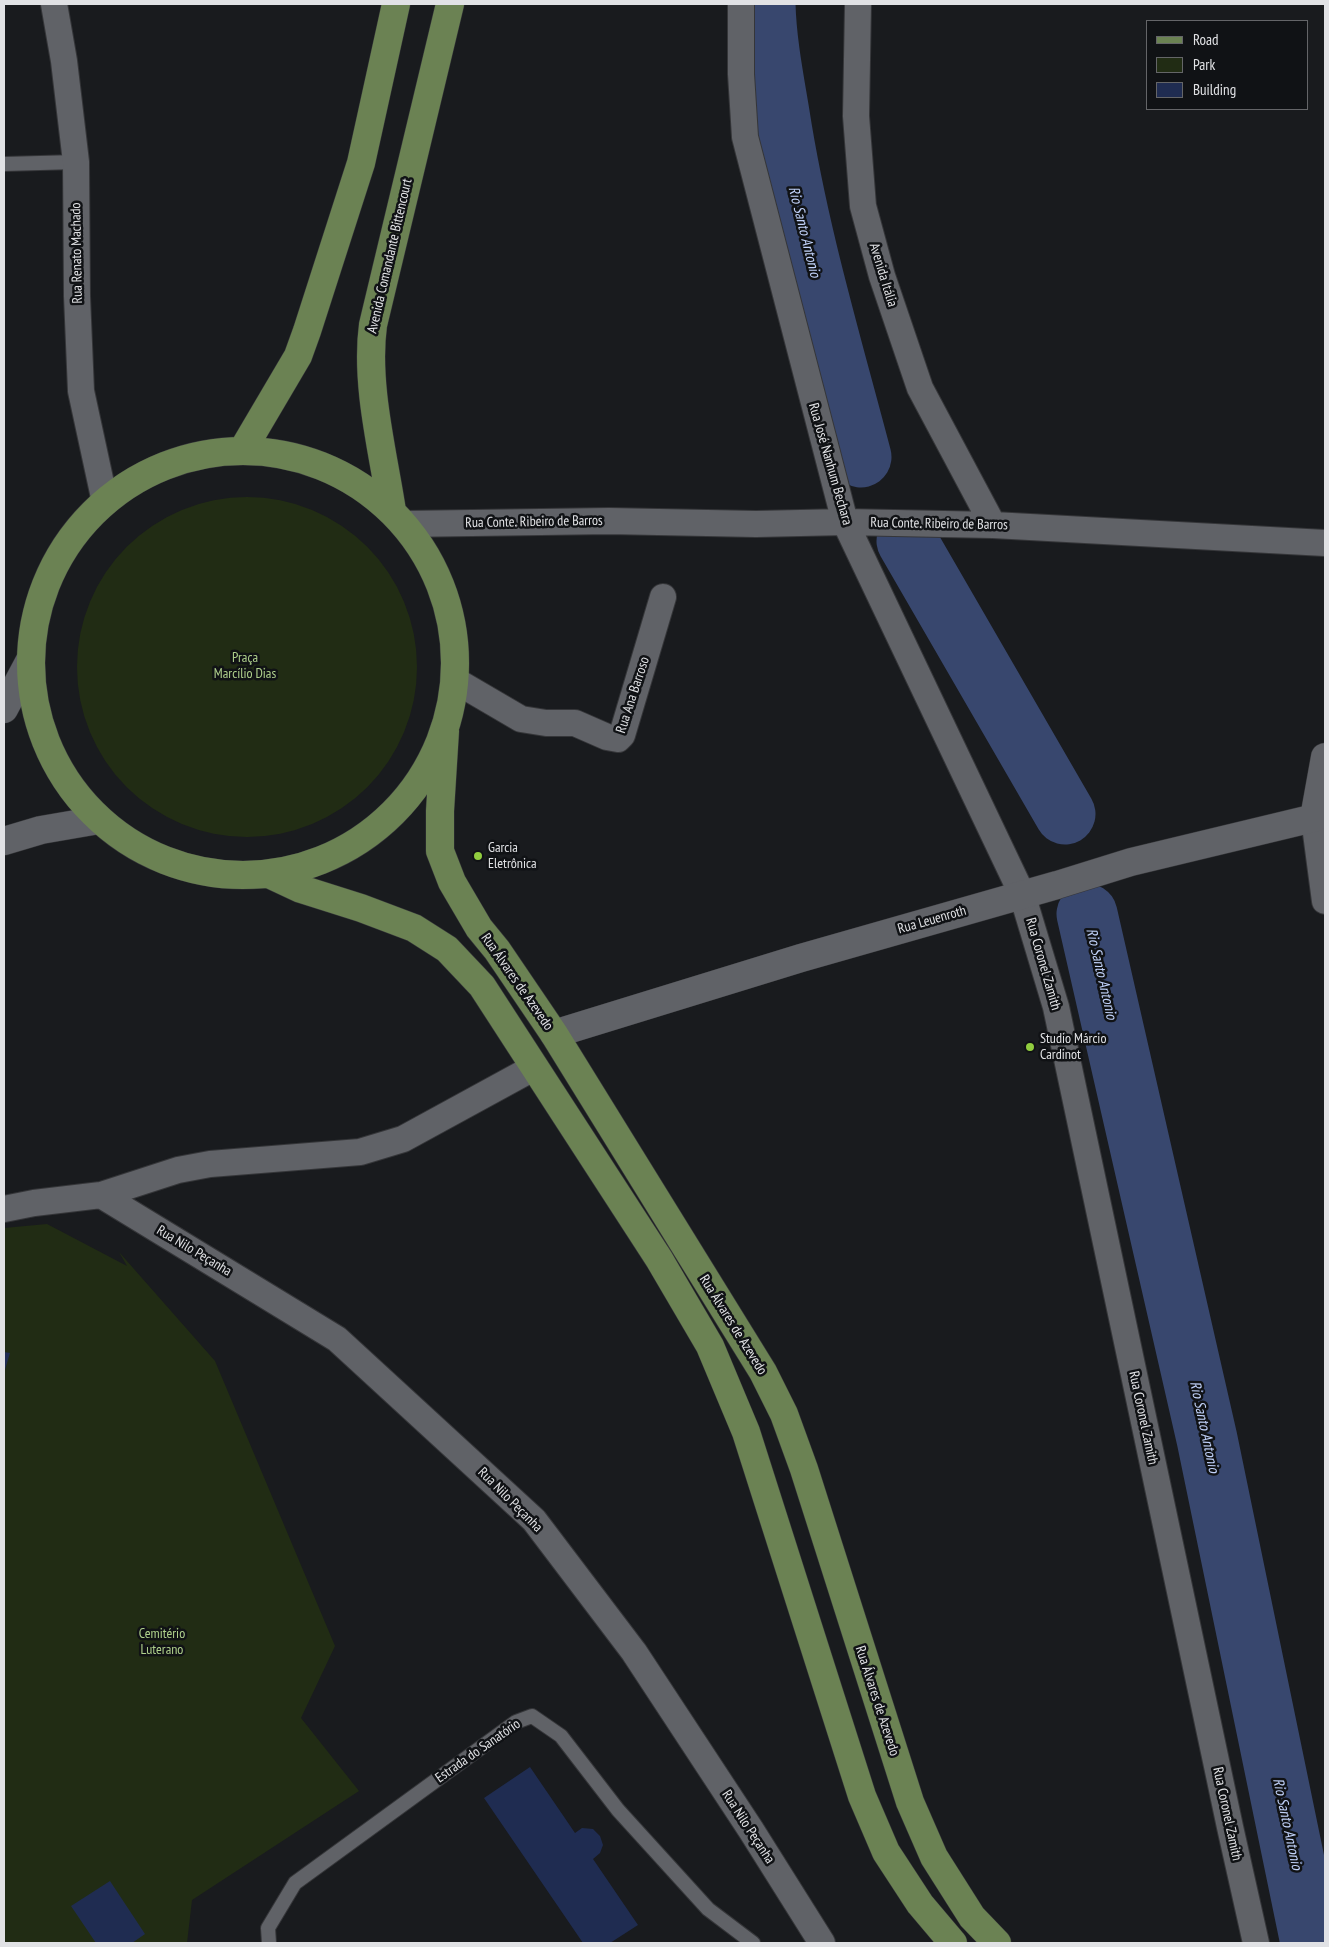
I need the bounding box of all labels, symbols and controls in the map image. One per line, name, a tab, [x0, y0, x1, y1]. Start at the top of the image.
legend	[1146, 20, 1309, 110]
text: Road	[1193, 30, 1219, 49]
text: Park	[1193, 55, 1215, 74]
text: Building	[1193, 80, 1236, 99]
street label: Avenida Comandante Bittencourt	[364, 177, 416, 335]
water label: Rio Santo Antonio	[784, 185, 824, 279]
street label: Rua Renato Machado	[68, 202, 86, 304]
street label: Avenida Itália	[865, 241, 901, 309]
street label: Rua José Nanhum Bechara	[805, 401, 855, 527]
street label: Rua Conte. Ribeiro de Barros	[465, 512, 603, 532]
street label: Rua Conte. Ribeiro de Barros	[870, 514, 1008, 534]
park label: Praça Marcílio Dias	[214, 650, 276, 682]
street label: Rua Ana Barroso	[613, 655, 653, 735]
place label: Garcia Eletrônica	[488, 840, 537, 872]
marker: Garcia Eletrônica	[472, 850, 484, 862]
street label: Rua Leuenroth	[896, 902, 968, 938]
street label: Rua Coronel Zamith	[1022, 916, 1064, 1012]
water label: Rio Santo Antonio	[1082, 927, 1120, 1021]
street label: Rua Álvares de Azevedo	[477, 930, 557, 1034]
place label: Studio Márcio Cardinot	[1040, 1031, 1106, 1064]
marker: Studio Márcio Cardinot	[1024, 1041, 1036, 1053]
street label: Rua Nilo Peçanha	[154, 1222, 234, 1280]
street label: Rua Álvares de Azevedo	[696, 1272, 770, 1378]
street label: Rua Coronel Zamith	[1125, 1370, 1161, 1466]
water label: Rio Santo Antonio	[1186, 1380, 1222, 1474]
street label: Rua Nilo Peçanha	[474, 1464, 546, 1536]
park label: Cemitério Luterano	[139, 1626, 185, 1658]
street label: Rua Álvares de Azevedo	[851, 1644, 903, 1758]
street label: Estrada do Sanatório	[432, 1716, 524, 1786]
street label: Rua Coronel Zamith	[1209, 1766, 1245, 1862]
water label: Rio Santo Antonio	[1269, 1777, 1305, 1871]
street label: Rua Nilo Peçanha	[718, 1787, 778, 1867]

